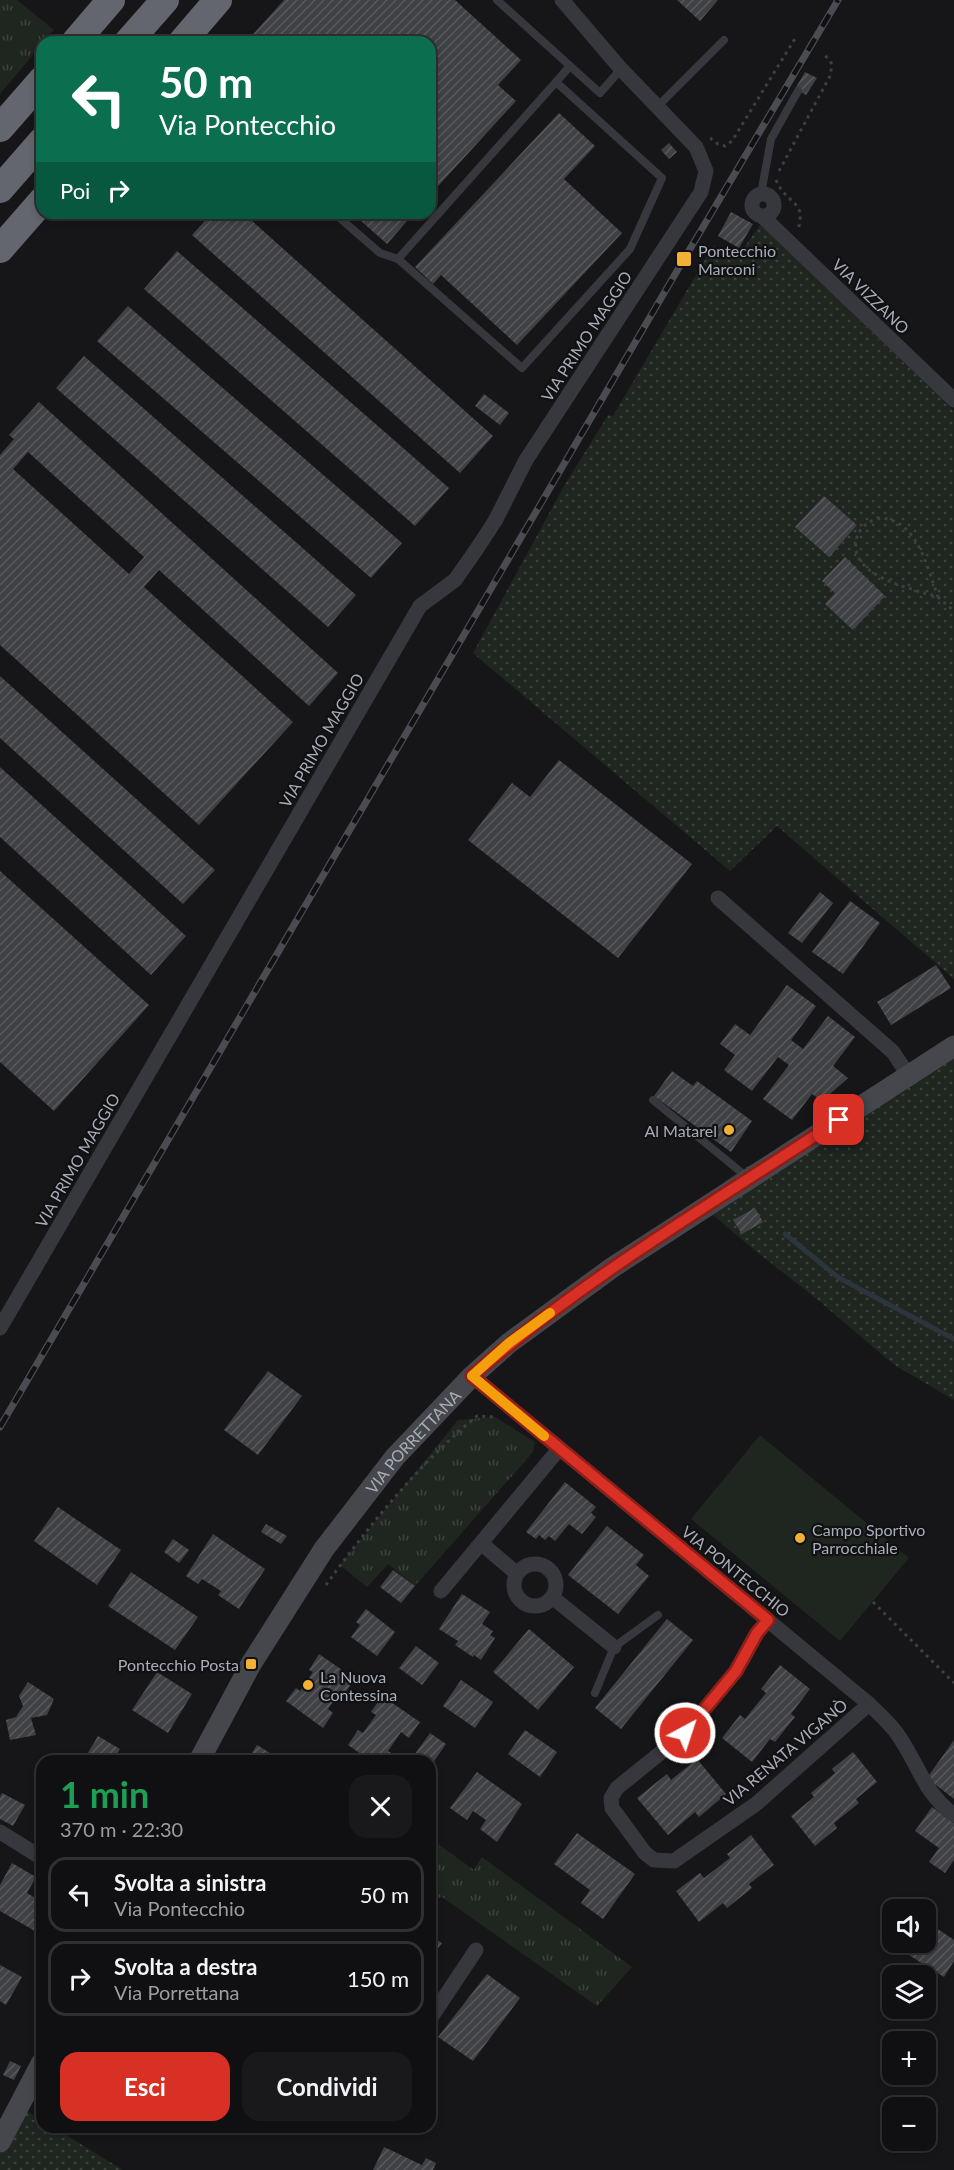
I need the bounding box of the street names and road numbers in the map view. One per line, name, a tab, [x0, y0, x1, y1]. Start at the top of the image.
street label: VIA VIZZANO	[829, 255, 914, 338]
street label: VIA PRIMO MAGGIO	[537, 267, 635, 405]
street label: VIA PRIMO MAGGIO	[275, 669, 367, 810]
street label: VIA PRIMO MAGGIO	[31, 1089, 123, 1230]
street label: VIA PORRETTANA	[361, 1385, 464, 1497]
street label: VIA PONTECCHIO	[678, 1522, 794, 1620]
street label: VIA RENATA VIGANÒ	[719, 1695, 851, 1809]

